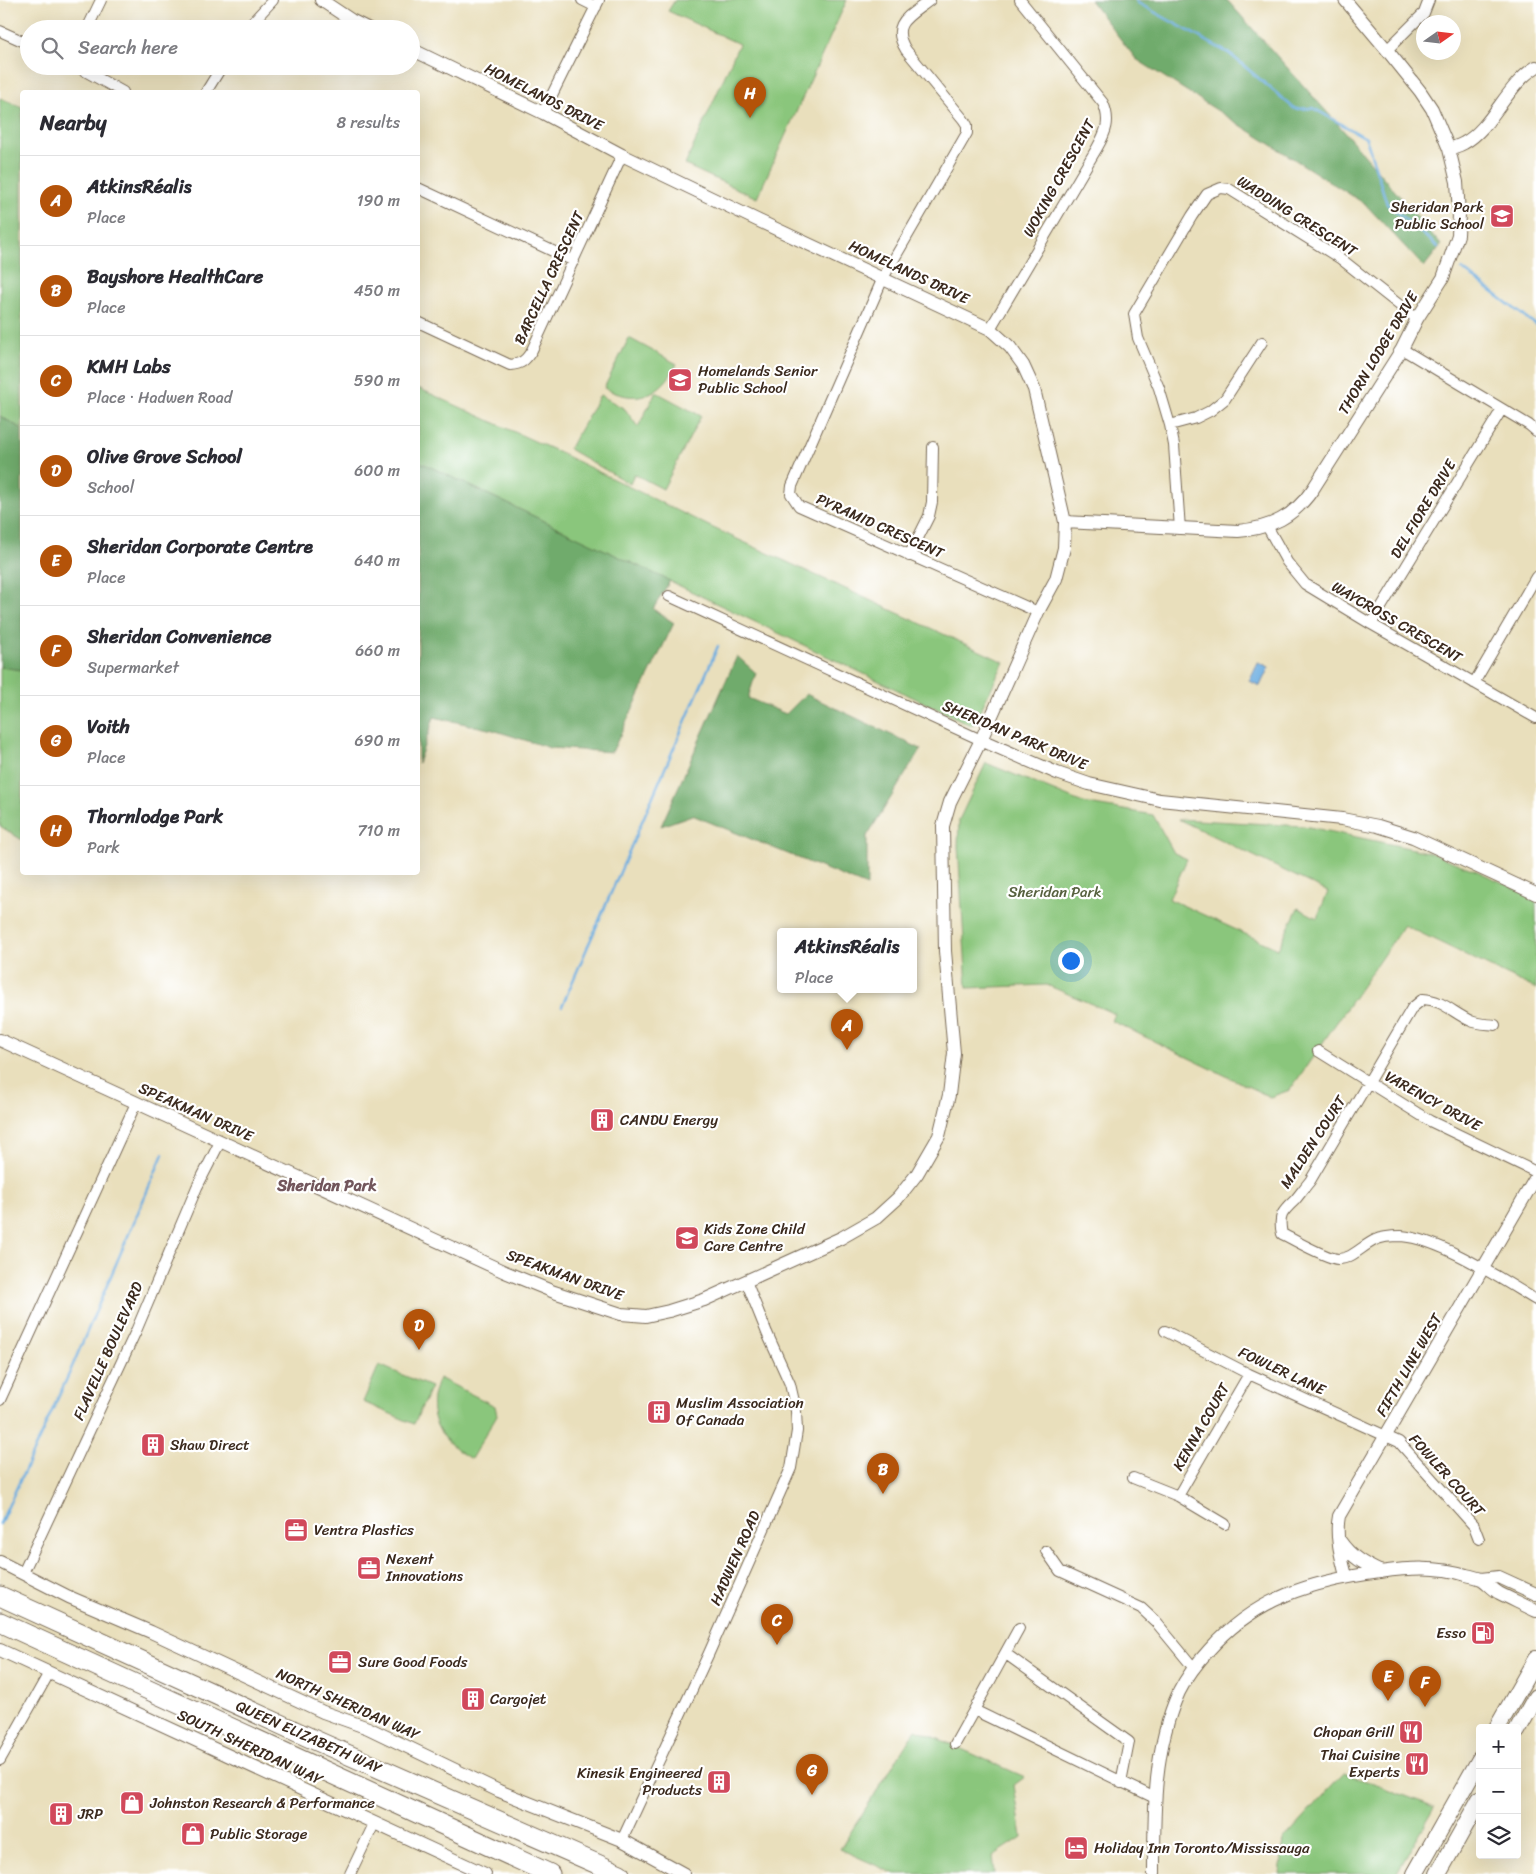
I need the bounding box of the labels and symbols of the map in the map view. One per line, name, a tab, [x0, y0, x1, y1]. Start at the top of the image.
north arrow	[1416, 15, 1461, 60]
street label: HOMELANDS DRIVE	[480, 56, 610, 139]
pin: H	[734, 77, 766, 118]
street label: WOKING CRESCENT	[1016, 113, 1103, 242]
street label: WADDING CRESCENT	[1232, 168, 1363, 264]
place label: Sheridan Park Public School	[1391, 194, 1485, 237]
school or university icon: Sheridan Park Public School	[1489, 203, 1515, 229]
street label: BARCELLA CRESCENT	[507, 206, 592, 349]
street label: HOMELANDS DRIVE	[844, 233, 975, 312]
street label: THORN LODGE DRIVE	[1331, 285, 1426, 420]
place label: Homelands Senior Public School	[698, 358, 818, 401]
school or university icon: Homelands Senior Public School	[667, 367, 693, 393]
street label: DEL FIORE DRIVE	[1383, 453, 1464, 564]
street label: PYRAMID CRESCENT	[812, 486, 949, 566]
street label: WAYCROSS CRESCENT	[1327, 574, 1468, 671]
street label: SHERIDAN PARK DRIVE	[938, 693, 1093, 778]
park label: Sheridan Park	[1008, 879, 1102, 905]
your location	[1058, 948, 1084, 974]
pin: A	[831, 1009, 863, 1050]
street label: VARENCY DRIVE	[1380, 1064, 1488, 1139]
street label: SPEAKMAN DRIVE	[135, 1075, 259, 1150]
street label: MALDEN COURT	[1273, 1089, 1354, 1194]
building icon: CANDU Energy	[589, 1107, 615, 1133]
place label: CANDU Energy	[620, 1107, 718, 1133]
district label: Sheridan Park	[276, 1171, 377, 1200]
place label: Kids Zone Child Care Centre	[704, 1216, 806, 1259]
school or university icon: Kids Zone Child Care Centre	[674, 1225, 700, 1251]
street label: SPEAKMAN DRIVE	[503, 1242, 629, 1309]
street label: FLAVELLE BOULEVARD	[66, 1277, 150, 1424]
street label: FIFTH LINE WEST	[1369, 1307, 1450, 1421]
pin: D	[403, 1309, 435, 1350]
street label: FOWLER LANE	[1234, 1339, 1331, 1403]
street label: KENNA COURT	[1165, 1377, 1237, 1476]
place label: Muslim Association Of Canada	[676, 1390, 804, 1433]
building icon: Muslim Association Of Canada	[646, 1399, 672, 1425]
street label: FOWLER COURT	[1402, 1428, 1493, 1524]
building icon: Shaw Direct	[140, 1432, 166, 1458]
place label: Shaw Direct	[170, 1432, 250, 1458]
pin: B	[867, 1453, 899, 1494]
street label: HADWEN ROAD	[702, 1506, 768, 1610]
office icon: Ventra Plastics	[283, 1517, 309, 1543]
place label: Ventra Plastics	[314, 1517, 414, 1543]
place label: Nexent Innovations	[385, 1546, 464, 1589]
office icon: Nexent Innovations	[356, 1555, 382, 1581]
pin: C	[761, 1604, 793, 1645]
place label: Esso	[1436, 1620, 1466, 1646]
fuel station icon: Esso	[1470, 1620, 1496, 1646]
office icon: Sure Good Foods	[327, 1649, 353, 1675]
place label: Sure Good Foods	[358, 1649, 468, 1675]
pin: E	[1372, 1660, 1404, 1701]
street label: NORTH SHERIDAN WAY	[272, 1661, 425, 1748]
pin: F	[1409, 1666, 1441, 1707]
building icon: Cargojet	[460, 1686, 486, 1712]
place label: Cargojet	[490, 1686, 547, 1712]
street label: QUEEN ELIZABETH WAY	[231, 1693, 387, 1781]
street label: SOUTH SHERIDAN WAY	[173, 1702, 329, 1793]
place label: Chopan Grill	[1313, 1719, 1395, 1745]
restaurant icon: Chopan Grill	[1398, 1719, 1424, 1745]
place label: Thai Cuisine Experts	[1320, 1742, 1400, 1785]
restaurant icon: Thai Cuisine Experts	[1404, 1751, 1430, 1777]
pin: G	[796, 1754, 828, 1795]
place label: Kinesik Engineered Products	[577, 1760, 703, 1803]
building icon: Kinesik Engineered Products	[706, 1769, 732, 1795]
shop icon: Johnston Research & Performance	[119, 1790, 145, 1816]
place label: Johnston Research & Performance	[149, 1790, 375, 1816]
building icon: JRP	[48, 1801, 74, 1827]
place label: JRP	[77, 1801, 103, 1827]
shop icon: Public Storage	[180, 1821, 206, 1847]
place label: Public Storage	[210, 1821, 308, 1847]
hotel icon: Holiday Inn Toronto/Mississauga	[1063, 1835, 1089, 1861]
place label: Holiday Inn Toronto/Mississauga	[1094, 1835, 1310, 1861]

